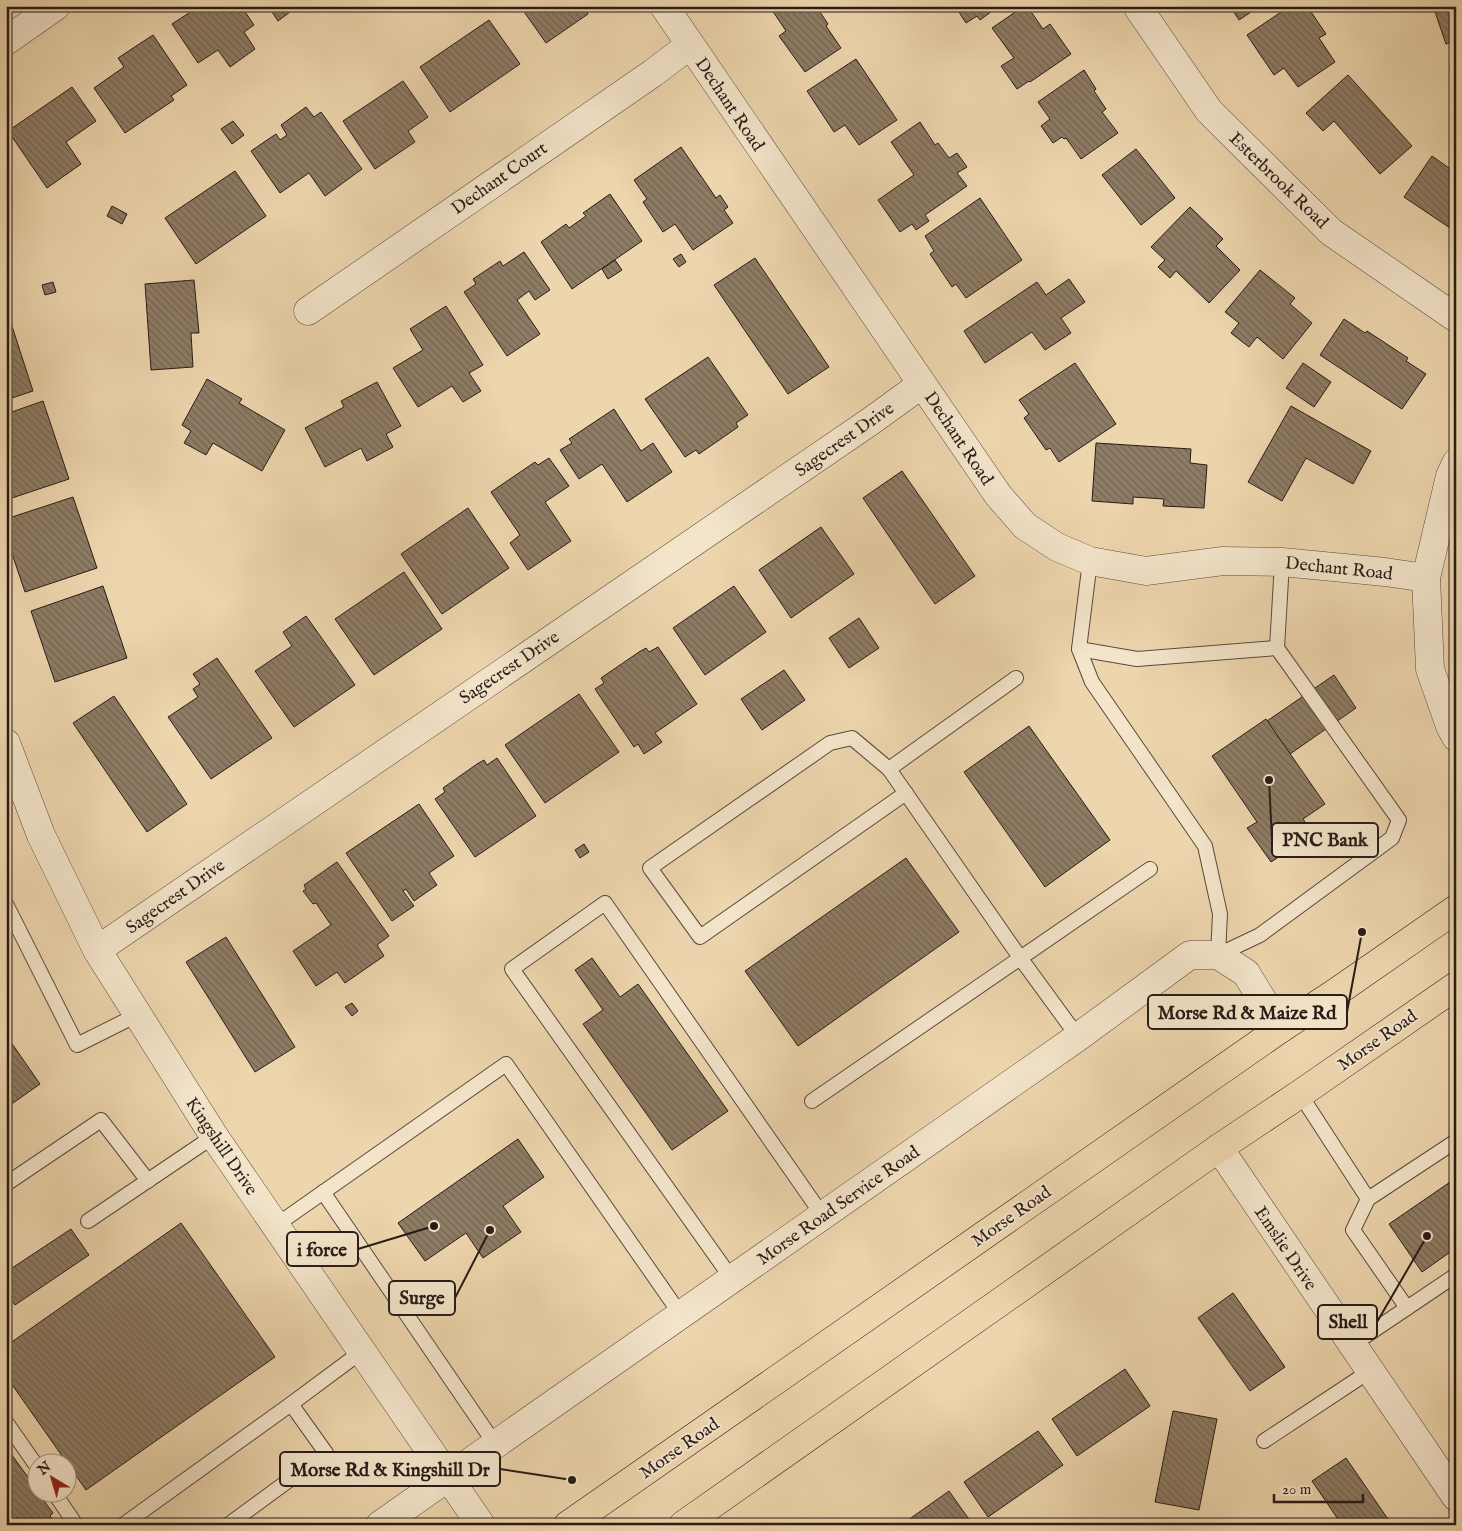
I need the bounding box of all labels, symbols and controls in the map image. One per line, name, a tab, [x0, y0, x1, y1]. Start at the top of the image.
street label: Dechant Road	[689, 54, 769, 156]
street label: Esterbrook Road	[1223, 128, 1333, 235]
street label: Dechant Court	[447, 138, 552, 221]
street label: Dechant Road	[918, 388, 998, 490]
street label: Sagecrest Drive	[791, 398, 899, 483]
street label: Dechant Road	[1284, 552, 1394, 587]
street label: Sagecrest Drive	[455, 626, 564, 710]
callout: PNC Bank	[1272, 823, 1378, 857]
text: PNC Bank	[1282, 829, 1369, 853]
street label: Sagecrest Drive	[122, 855, 230, 940]
callout: Morse Rd & Maize Rd	[1148, 995, 1347, 1029]
text: Morse Rd & Maize Rd	[1158, 1002, 1337, 1026]
street label: Morse Road	[1334, 1005, 1423, 1077]
street label: Kingshill Drive	[179, 1093, 262, 1200]
street label: Morse Road Service Road	[753, 1141, 925, 1271]
street label: Morse Road	[968, 1181, 1057, 1253]
street label: Emslie Drive	[1248, 1202, 1321, 1295]
callout: i force	[287, 1232, 358, 1266]
text: i force	[297, 1239, 347, 1263]
callout: Surge	[389, 1281, 455, 1315]
text: Surge	[399, 1287, 445, 1311]
callout: Shell	[1318, 1305, 1377, 1339]
text: Shell	[1329, 1311, 1368, 1335]
street label: Morse Road	[636, 1413, 725, 1485]
callout: Morse Rd & Kingshill Dr	[280, 1452, 500, 1486]
north arrow	[28, 1454, 78, 1504]
text: N	[34, 1458, 55, 1480]
text: Morse Rd & Kingshill Dr	[290, 1459, 491, 1483]
scale bar	[1274, 1471, 1363, 1503]
text: 20 m	[1282, 1480, 1312, 1499]

